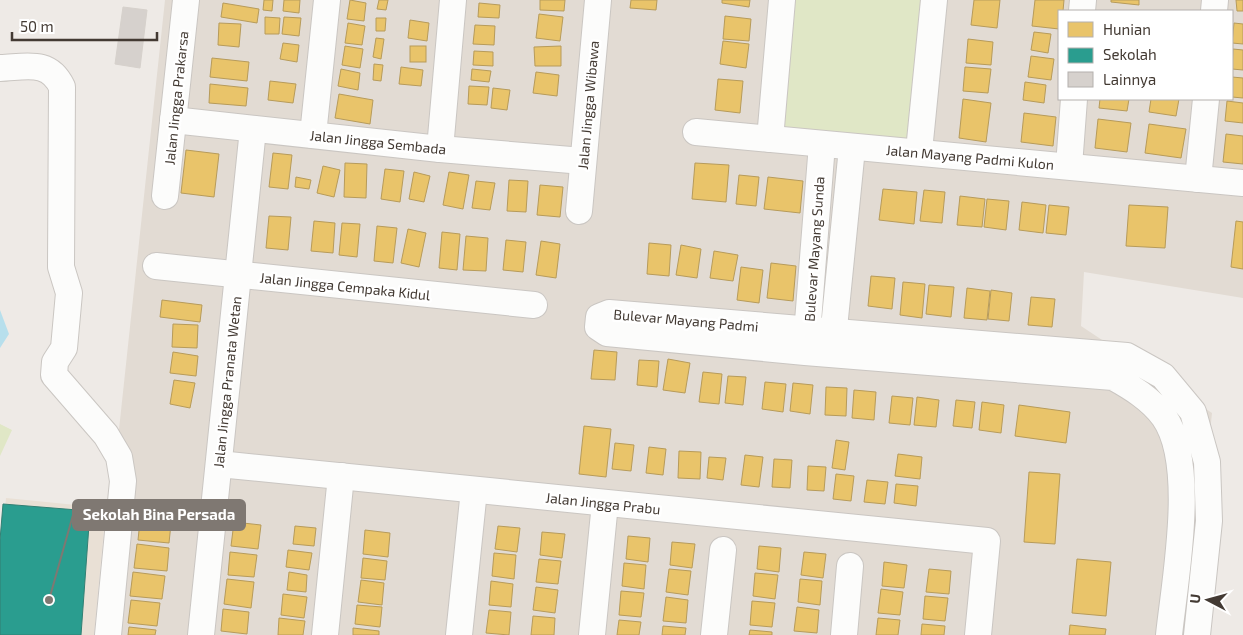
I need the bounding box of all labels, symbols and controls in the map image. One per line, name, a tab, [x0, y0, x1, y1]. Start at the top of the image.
scale bar	[12, 10, 158, 42]
legend	[1058, 10, 1233, 100]
text: 50 m	[20, 17, 54, 35]
text: Hunian	[1103, 20, 1151, 38]
street label: Jalan Jingga Prakarsa	[161, 30, 191, 166]
street label: Jalan Jingga Wibawa	[574, 40, 602, 170]
text: Sekolah	[1103, 45, 1157, 63]
text: Lainnya	[1103, 70, 1156, 88]
street label: Jalan Jingga Sembada	[309, 126, 447, 158]
street label: Jalan Mayang Padmi Kulon	[885, 141, 1055, 173]
street label: Bulevar Mayang Sunda	[800, 176, 828, 322]
street label: Jalan Jingga Cempaka Kidul	[259, 269, 432, 303]
street label: Jalan Jingga Pranata Wetan	[210, 295, 244, 469]
street label: Bulevar Mayang Padmi	[613, 305, 759, 335]
street label: Jalan Jingga Prabu	[545, 489, 661, 517]
callout: Sekolah Bina Persada	[73, 500, 245, 530]
text: Sekolah Bina Persada	[83, 505, 235, 523]
north arrow	[1183, 575, 1233, 625]
text: U	[1186, 593, 1204, 604]

